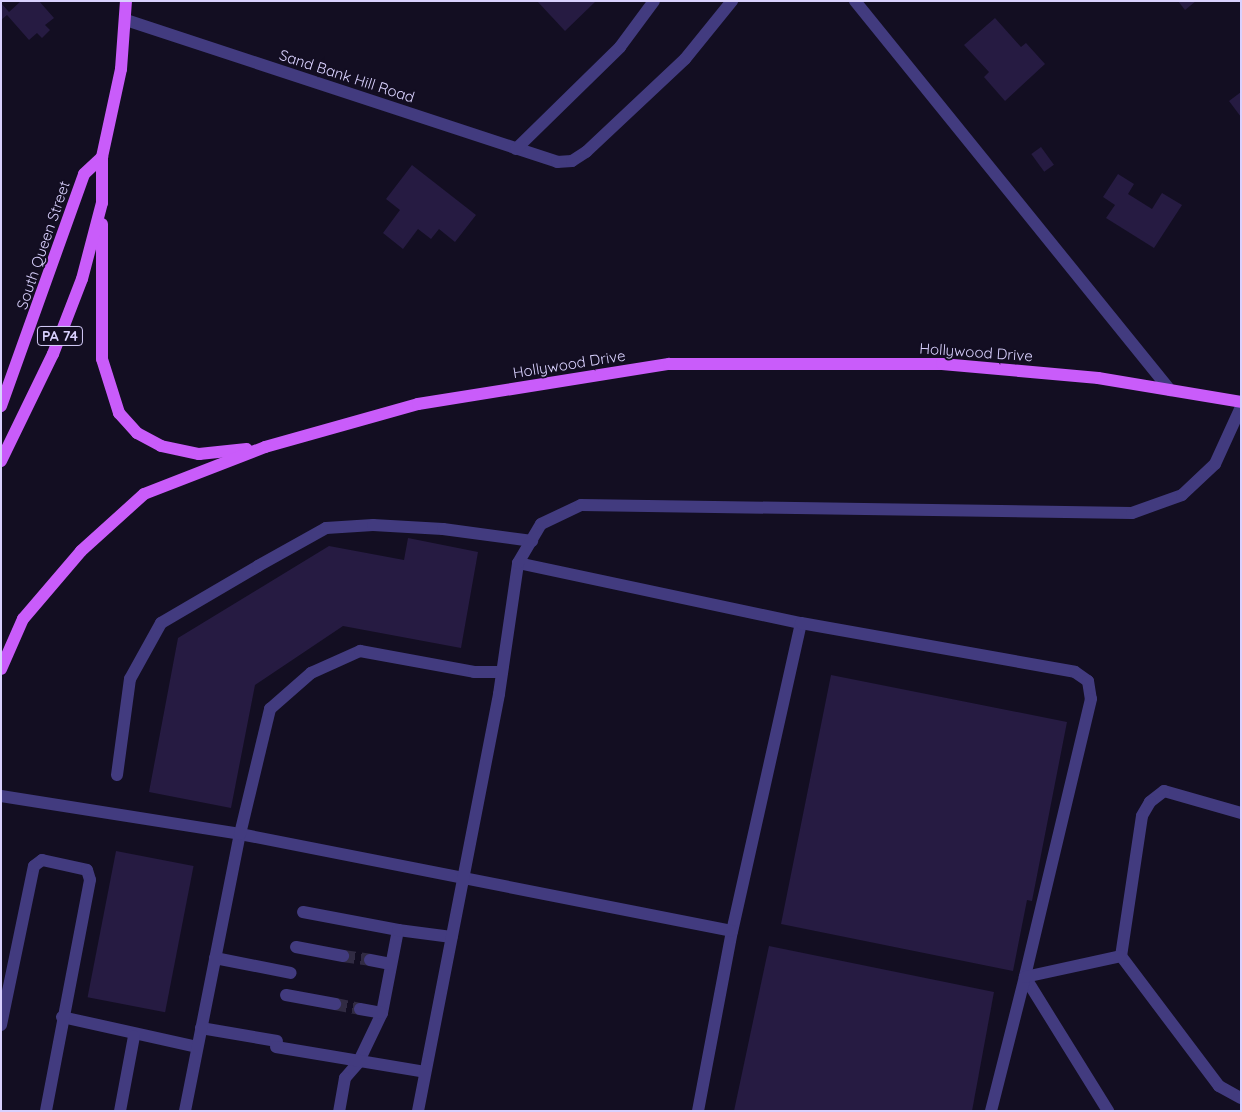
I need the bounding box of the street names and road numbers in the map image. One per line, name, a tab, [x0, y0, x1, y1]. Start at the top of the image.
street label: Sand Bank Hill Road	[277, 46, 417, 106]
street label: South Queen Street	[13, 178, 73, 312]
road number: PA 74	[36, 324, 84, 348]
street label: Hollywood Drive	[919, 339, 1033, 365]
street label: Hollywood Drive	[511, 346, 627, 382]

